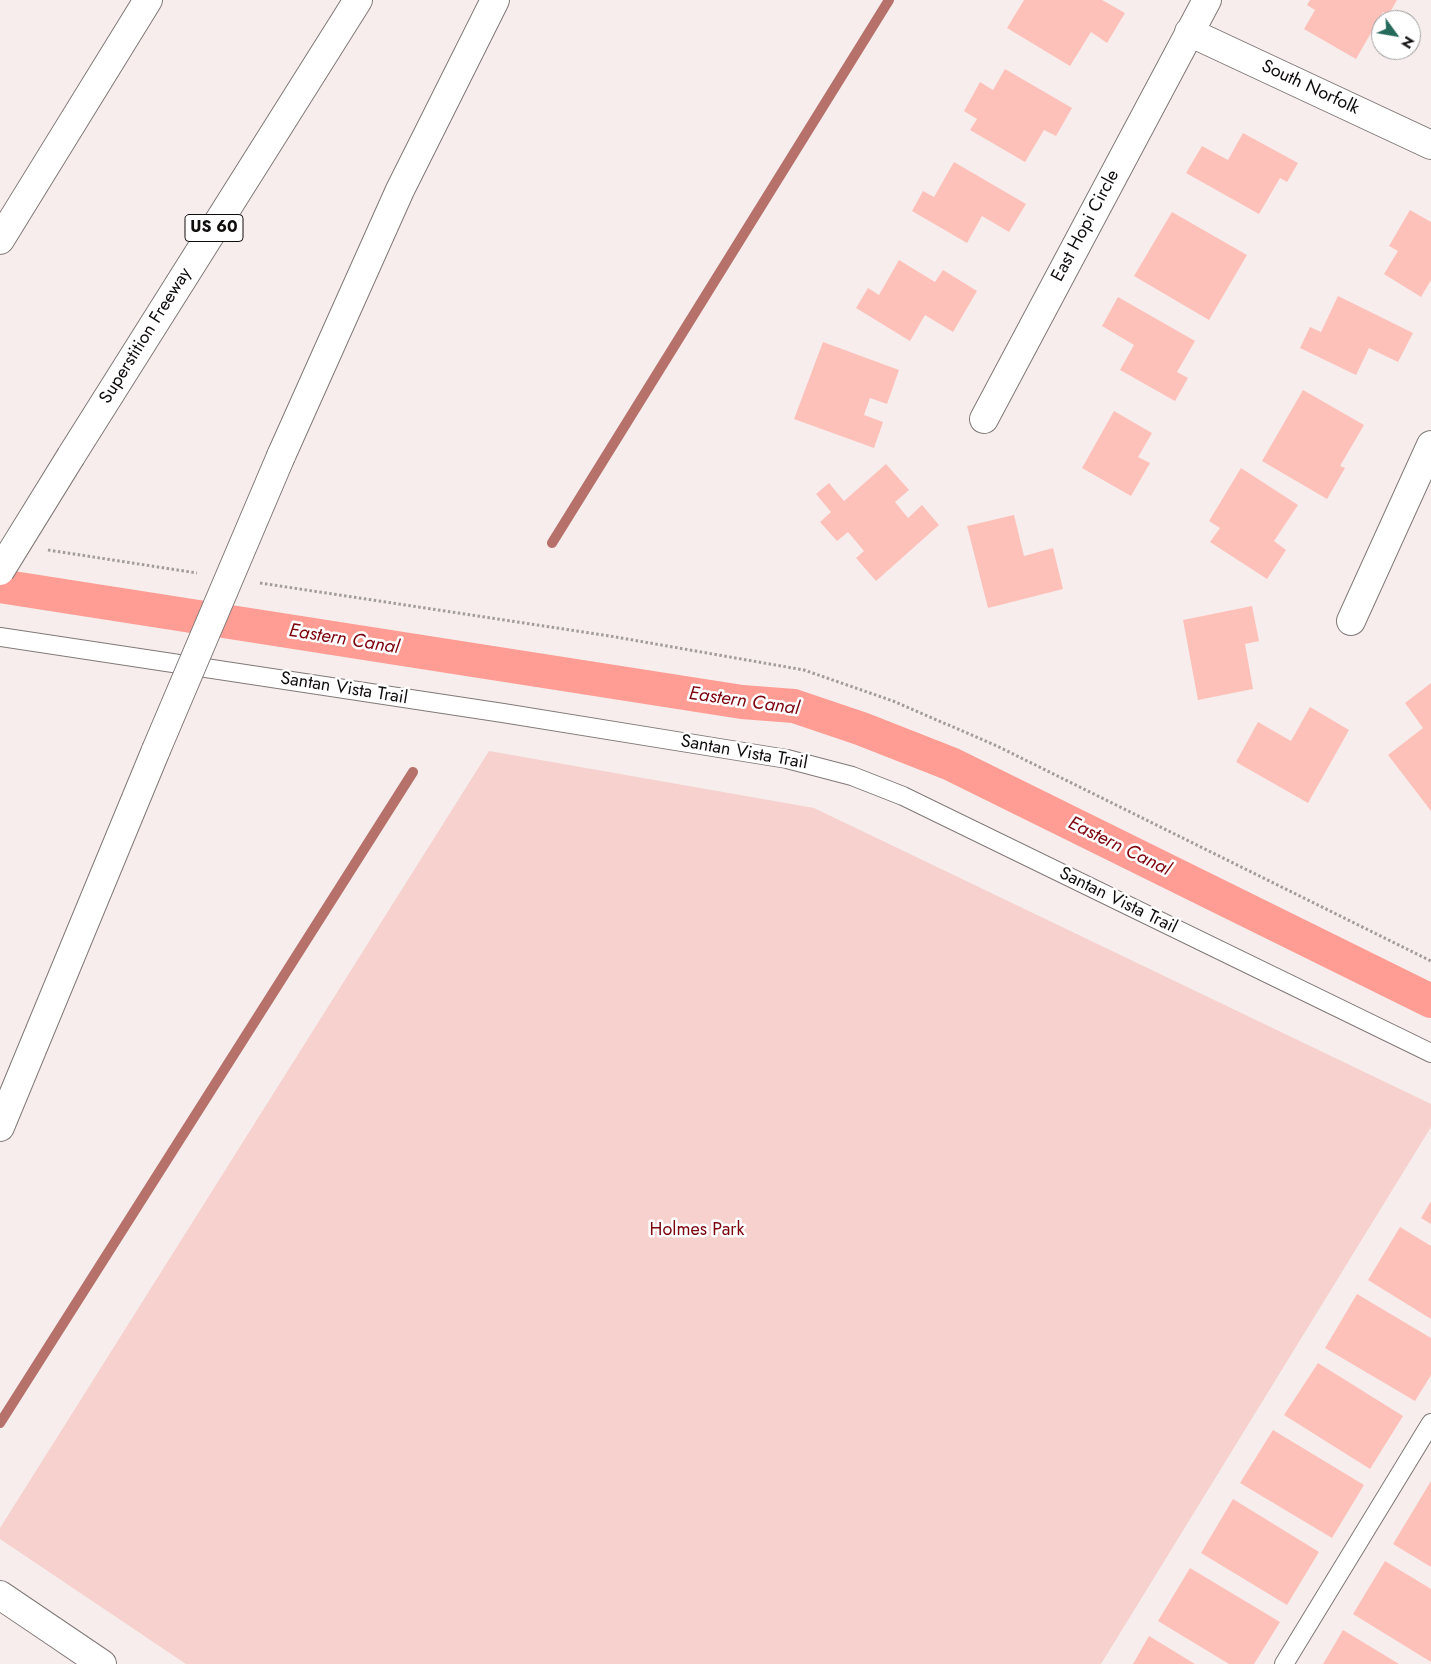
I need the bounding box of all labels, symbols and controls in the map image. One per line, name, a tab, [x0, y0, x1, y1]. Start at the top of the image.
north arrow	[1371, 10, 1421, 60]
text: N	[1396, 32, 1419, 52]
street label: South Norfolk	[1258, 56, 1362, 120]
street label: East Hopi Circle	[1047, 166, 1125, 286]
road number: US 60	[185, 214, 243, 242]
street label: Superstition Freeway	[95, 264, 197, 408]
water label: Eastern Canal	[287, 620, 401, 660]
street label: Santan Vista Trail	[279, 668, 409, 710]
water label: Eastern Canal	[687, 683, 801, 721]
street label: Santan Vista Trail	[679, 731, 809, 775]
water label: Eastern Canal	[1064, 812, 1174, 882]
street label: Santan Vista Trail	[1055, 863, 1181, 939]
park label: Holmes Park	[650, 1220, 744, 1242]

